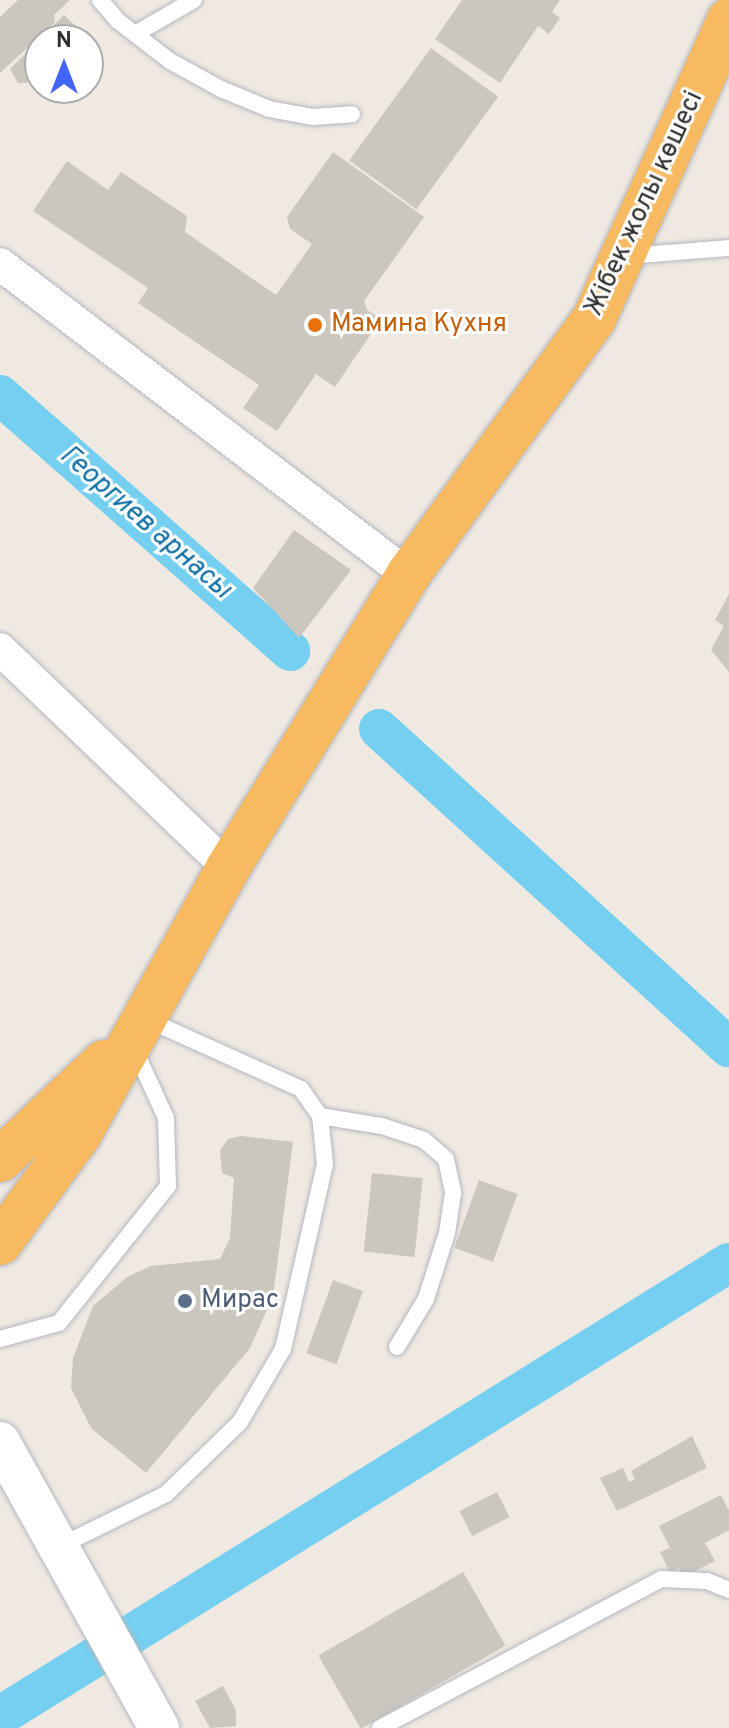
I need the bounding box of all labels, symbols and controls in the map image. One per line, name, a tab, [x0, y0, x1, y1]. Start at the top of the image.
north arrow	[24, 24, 104, 104]
text: N	[56, 28, 72, 55]
street label: Жібек жолы көшесі	[579, 87, 711, 321]
place label: Мамина Кухня	[331, 309, 507, 341]
marker: Мамина Кухня	[306, 316, 324, 334]
water label: Георгиев арнасы	[52, 439, 238, 607]
place label: Мирас	[201, 1285, 279, 1317]
marker: Мирас	[176, 1292, 194, 1310]

